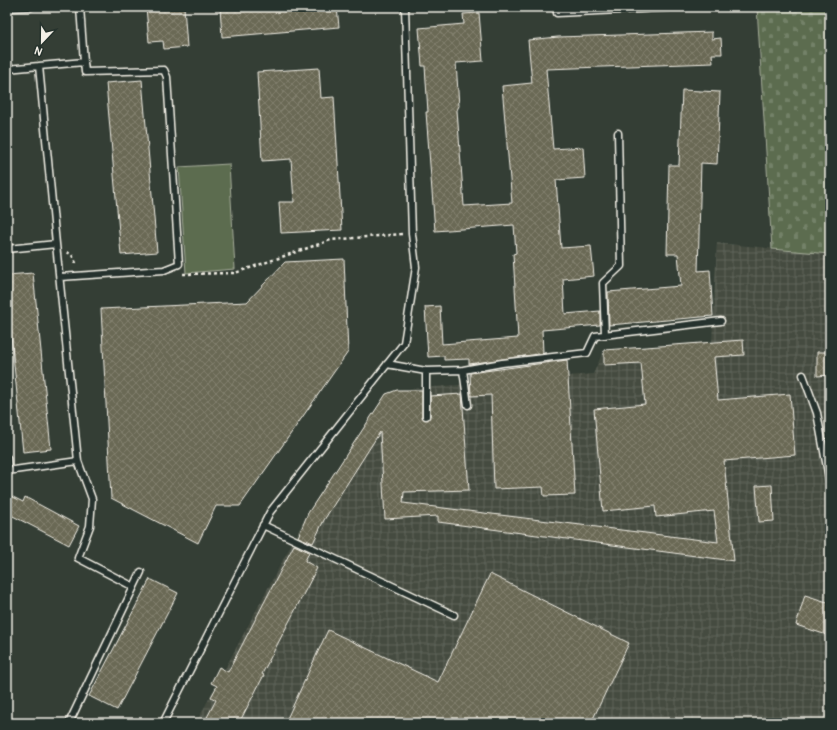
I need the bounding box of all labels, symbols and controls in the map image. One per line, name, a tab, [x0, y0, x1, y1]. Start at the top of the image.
north arrow	[22, 22, 62, 62]
text: N	[32, 43, 44, 58]

